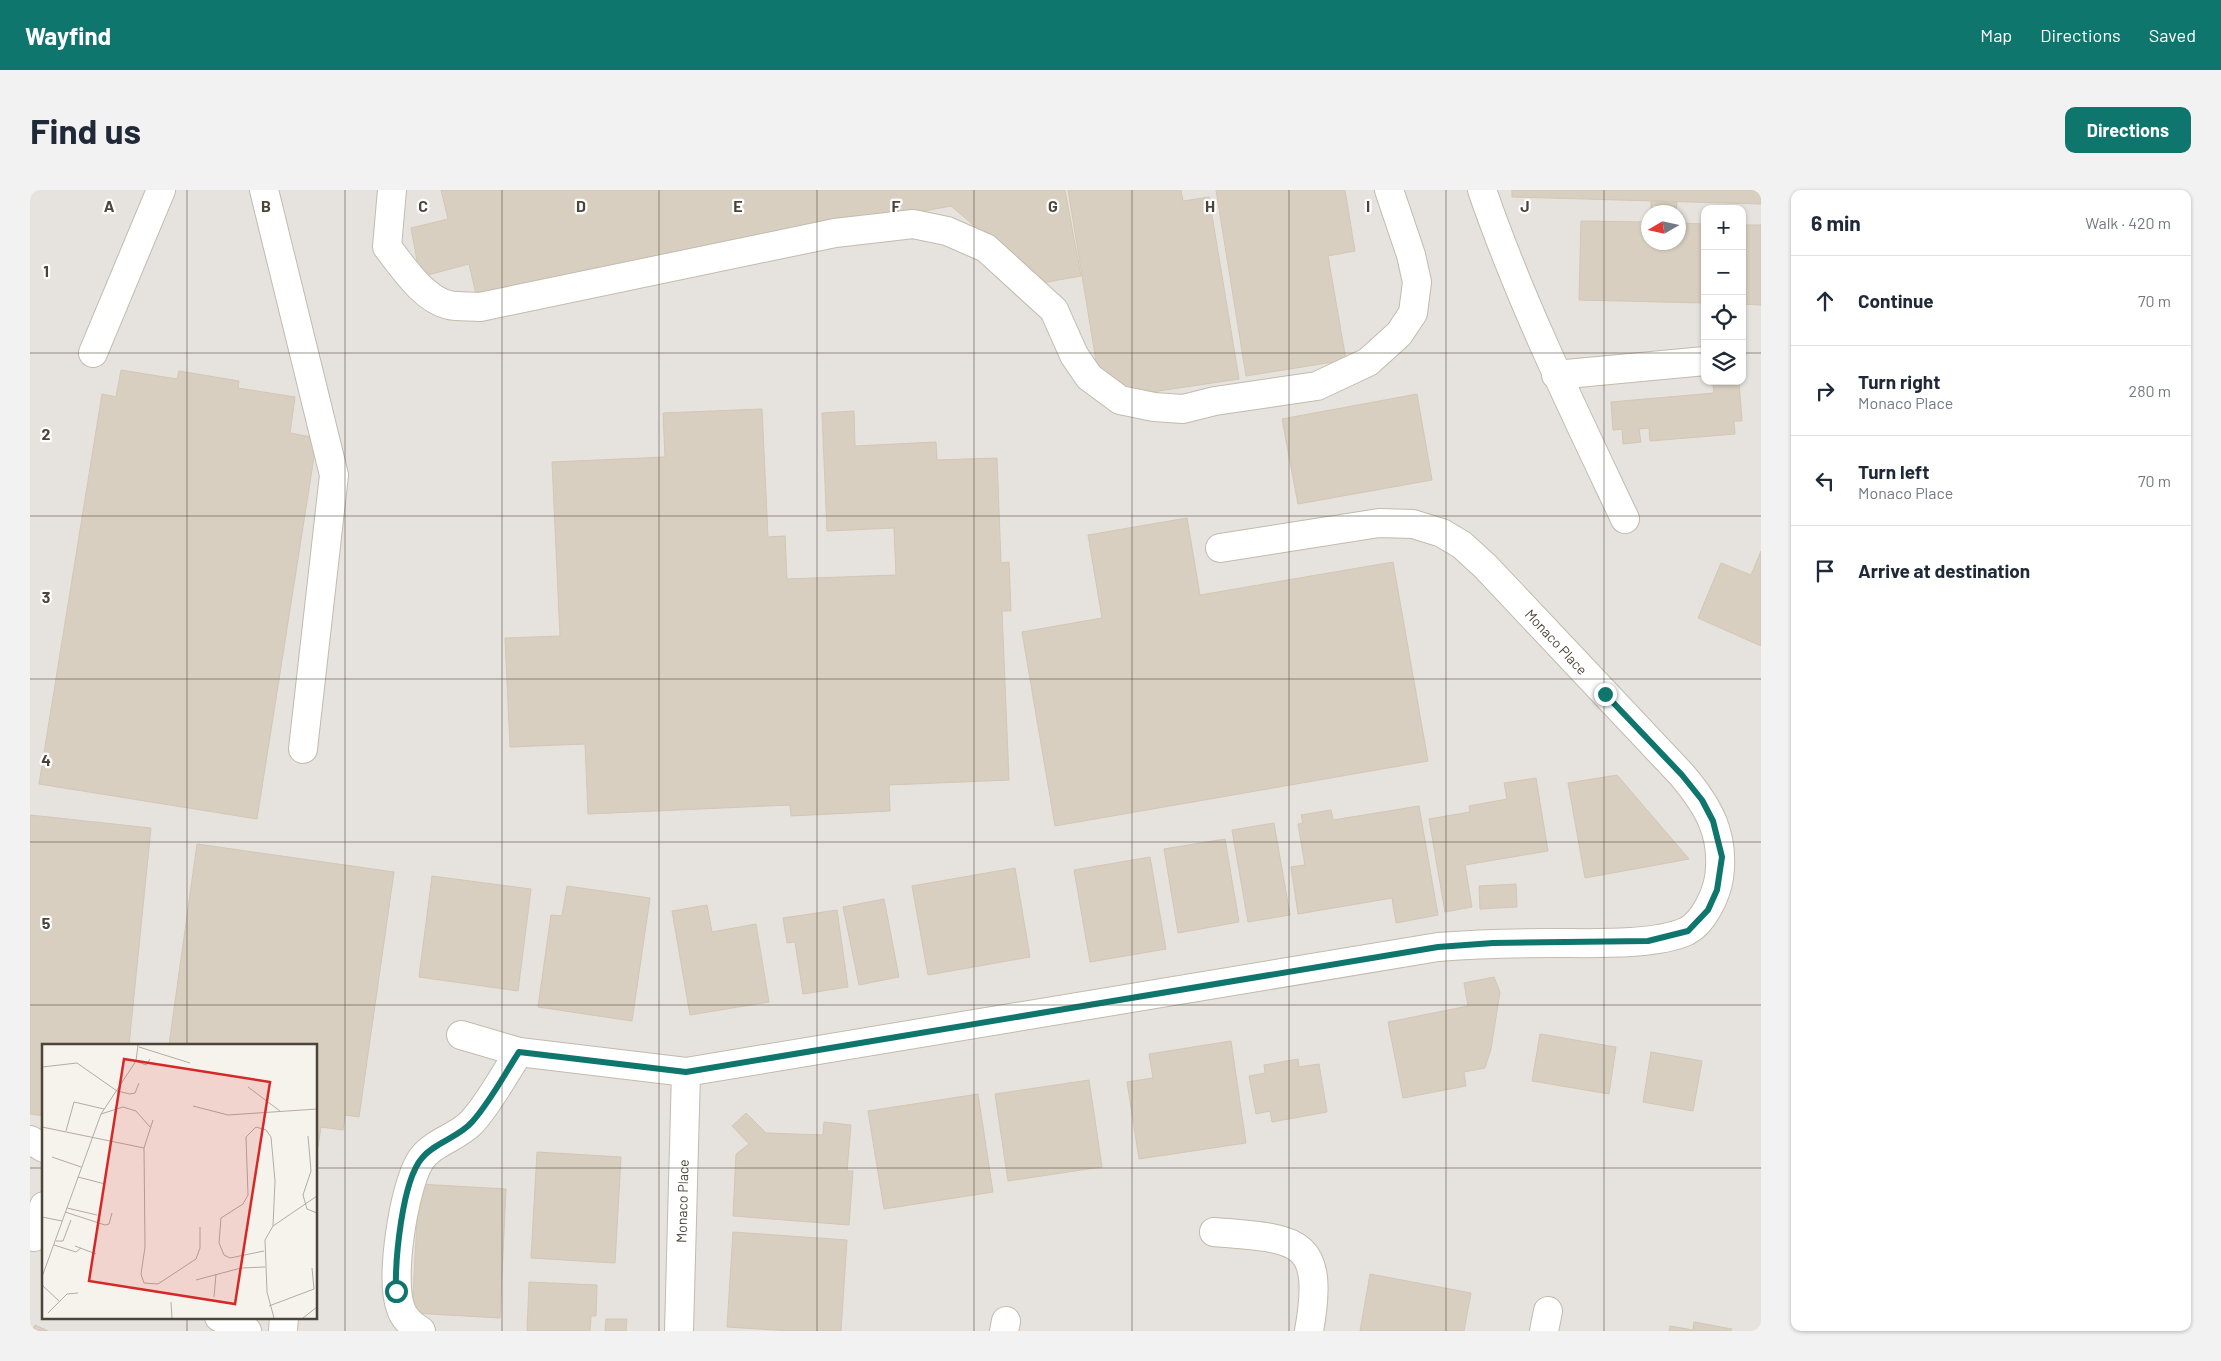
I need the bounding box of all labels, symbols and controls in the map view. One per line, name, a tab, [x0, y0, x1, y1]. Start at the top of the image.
text: Wayfind	[25, 21, 111, 50]
text: Map	[1980, 24, 2012, 46]
text: Directions	[2040, 24, 2121, 46]
text: Saved	[2149, 24, 2196, 46]
button: Directions	[2065, 107, 2191, 153]
text: Find us	[30, 109, 141, 151]
text: A	[104, 196, 115, 215]
text: B	[261, 196, 271, 215]
text: C	[418, 196, 428, 215]
text: D	[576, 196, 586, 215]
text: E	[733, 196, 743, 215]
text: F	[892, 196, 901, 215]
text: G	[1048, 196, 1058, 215]
text: H	[1205, 196, 1215, 215]
text: I	[1366, 196, 1370, 215]
text: J	[1520, 196, 1530, 215]
north arrow	[1641, 205, 1686, 250]
map controls	[1701, 205, 1746, 385]
button: +	[1701, 205, 1746, 250]
text: 6 min	[1811, 210, 1861, 235]
text: Walk · 420 m	[2085, 213, 2171, 232]
button: −	[1701, 250, 1746, 295]
text: 1	[43, 261, 49, 280]
icon: ahead	[1811, 287, 1839, 315]
text: Continue	[1858, 289, 1934, 312]
text: 70 m	[2138, 291, 2171, 310]
button: locate	[1701, 295, 1746, 340]
button: layers	[1701, 340, 1746, 385]
text: Turn right	[1858, 370, 1940, 393]
icon: right	[1811, 377, 1839, 405]
text: 280 m	[2129, 381, 2171, 400]
text: Monaco Place	[1858, 393, 1953, 412]
text: 2	[42, 424, 51, 443]
text: Turn left	[1858, 460, 1929, 483]
icon: left	[1811, 467, 1839, 495]
text: 70 m	[2138, 471, 2171, 490]
text: Monaco Place	[1858, 483, 1953, 502]
icon: arrive	[1811, 557, 1839, 585]
text: Arrive at destination	[1858, 559, 2030, 582]
text: 3	[42, 587, 50, 606]
street label: Monaco Place	[1522, 605, 1591, 678]
route end	[1594, 683, 1617, 706]
text: 4	[41, 750, 51, 769]
text: 5	[42, 913, 51, 932]
inset map	[42, 1044, 318, 1318]
street label: Monaco Place	[672, 1159, 692, 1243]
route start	[385, 1280, 408, 1303]

